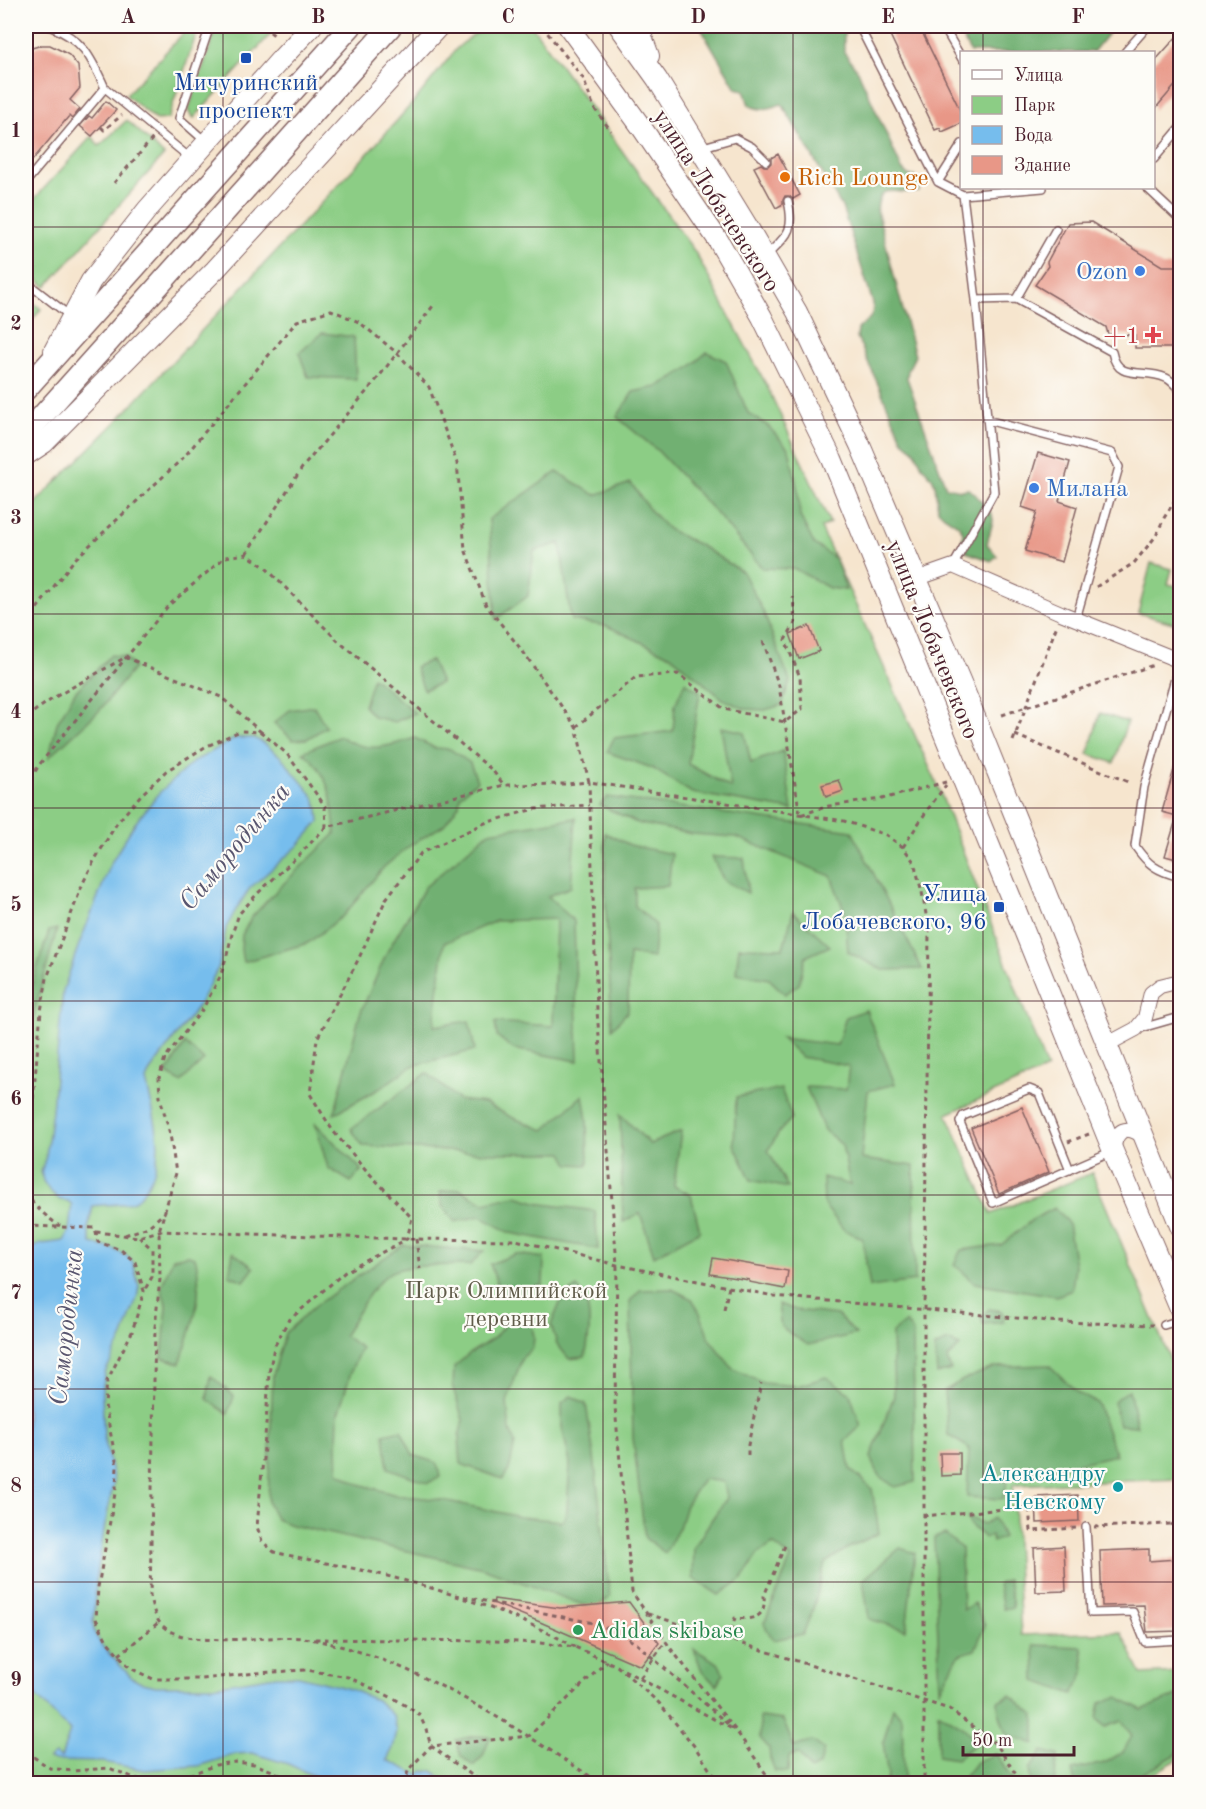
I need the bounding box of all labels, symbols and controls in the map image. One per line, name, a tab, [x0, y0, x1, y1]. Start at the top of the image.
text: A	[120, 8, 136, 28]
text: B	[311, 8, 325, 28]
text: C	[501, 8, 515, 28]
text: D	[690, 8, 706, 28]
text: E	[881, 8, 895, 28]
text: F	[1071, 8, 1085, 28]
marker: Мичуринский проспект	[239, 51, 253, 65]
legend	[960, 51, 1155, 189]
text: Улица	[1014, 67, 1063, 85]
place label: Мичуринский проспект	[174, 72, 318, 124]
text: Парк	[1014, 97, 1055, 115]
street label: улица Лобачевского	[647, 105, 783, 297]
text: 1	[10, 122, 22, 142]
text: Вода	[1014, 127, 1053, 145]
text: Здание	[1014, 157, 1071, 175]
place label: Rich Lounge	[797, 167, 929, 191]
marker: Rich Lounge	[778, 170, 792, 184]
place label: Ozon	[1076, 261, 1128, 285]
marker: Ozon	[1133, 264, 1147, 278]
text: 2	[10, 315, 22, 335]
place label: +1	[1104, 325, 1140, 349]
marker: +1	[1144, 326, 1162, 344]
place label: Милана	[1046, 478, 1128, 502]
marker: Милана	[1027, 481, 1041, 495]
text: 3	[10, 509, 22, 529]
street label: улица Лобачевского	[880, 537, 982, 743]
text: 4	[10, 703, 22, 723]
water label: Самородинка	[175, 779, 296, 916]
place label: Улица Лобачевского, 96	[801, 883, 987, 935]
text: 5	[10, 895, 22, 916]
marker: Улица Лобачевского, 96	[992, 900, 1006, 914]
text: 6	[10, 1090, 22, 1110]
water label: Самородинка	[46, 1247, 88, 1407]
park label: Парк Олимпийской деревни	[404, 1280, 608, 1332]
text: 7	[10, 1284, 22, 1304]
place label: Александру Невскому	[981, 1463, 1106, 1515]
text: 8	[10, 1477, 22, 1497]
marker: Александру Невскому	[1111, 1480, 1125, 1494]
place label: Adidas skibase	[590, 1620, 744, 1644]
marker: Adidas skibase	[571, 1623, 585, 1637]
text: 9	[10, 1671, 22, 1691]
scale bar	[963, 1719, 1074, 1757]
text: 50 m	[972, 1732, 1012, 1750]

